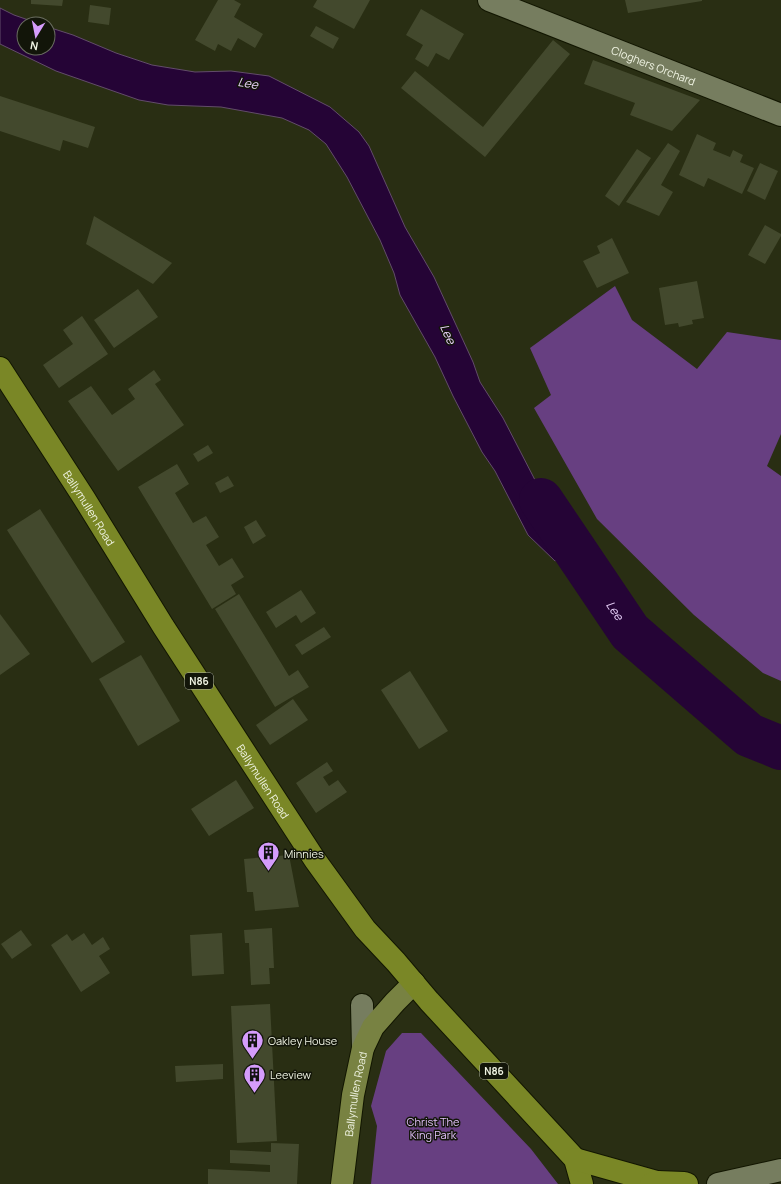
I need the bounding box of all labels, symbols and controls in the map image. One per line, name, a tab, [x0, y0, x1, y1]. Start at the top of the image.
north arrow	[16, 16, 56, 56]
text: N	[29, 38, 39, 54]
street label: Cloghers Orchard	[609, 42, 698, 88]
water label: Lee	[237, 73, 260, 93]
water label: Lee	[436, 321, 460, 348]
street label: Ballymullen Road	[60, 467, 119, 548]
water label: Lee	[603, 597, 629, 624]
road number: N86	[185, 673, 213, 689]
street label: Ballymullen Road	[234, 741, 293, 821]
building icon: Minnies	[256, 840, 282, 873]
place label: Minnies	[284, 846, 324, 861]
building icon: Oakley House	[240, 1027, 266, 1060]
place label: Oakley House	[268, 1033, 338, 1048]
street label: Ballymullen Road	[340, 1050, 370, 1137]
building icon: Leeview	[242, 1061, 268, 1094]
road number: N86	[480, 1063, 508, 1079]
place label: Leeview	[270, 1067, 312, 1082]
park label: Christ The King Park	[407, 1114, 460, 1142]

